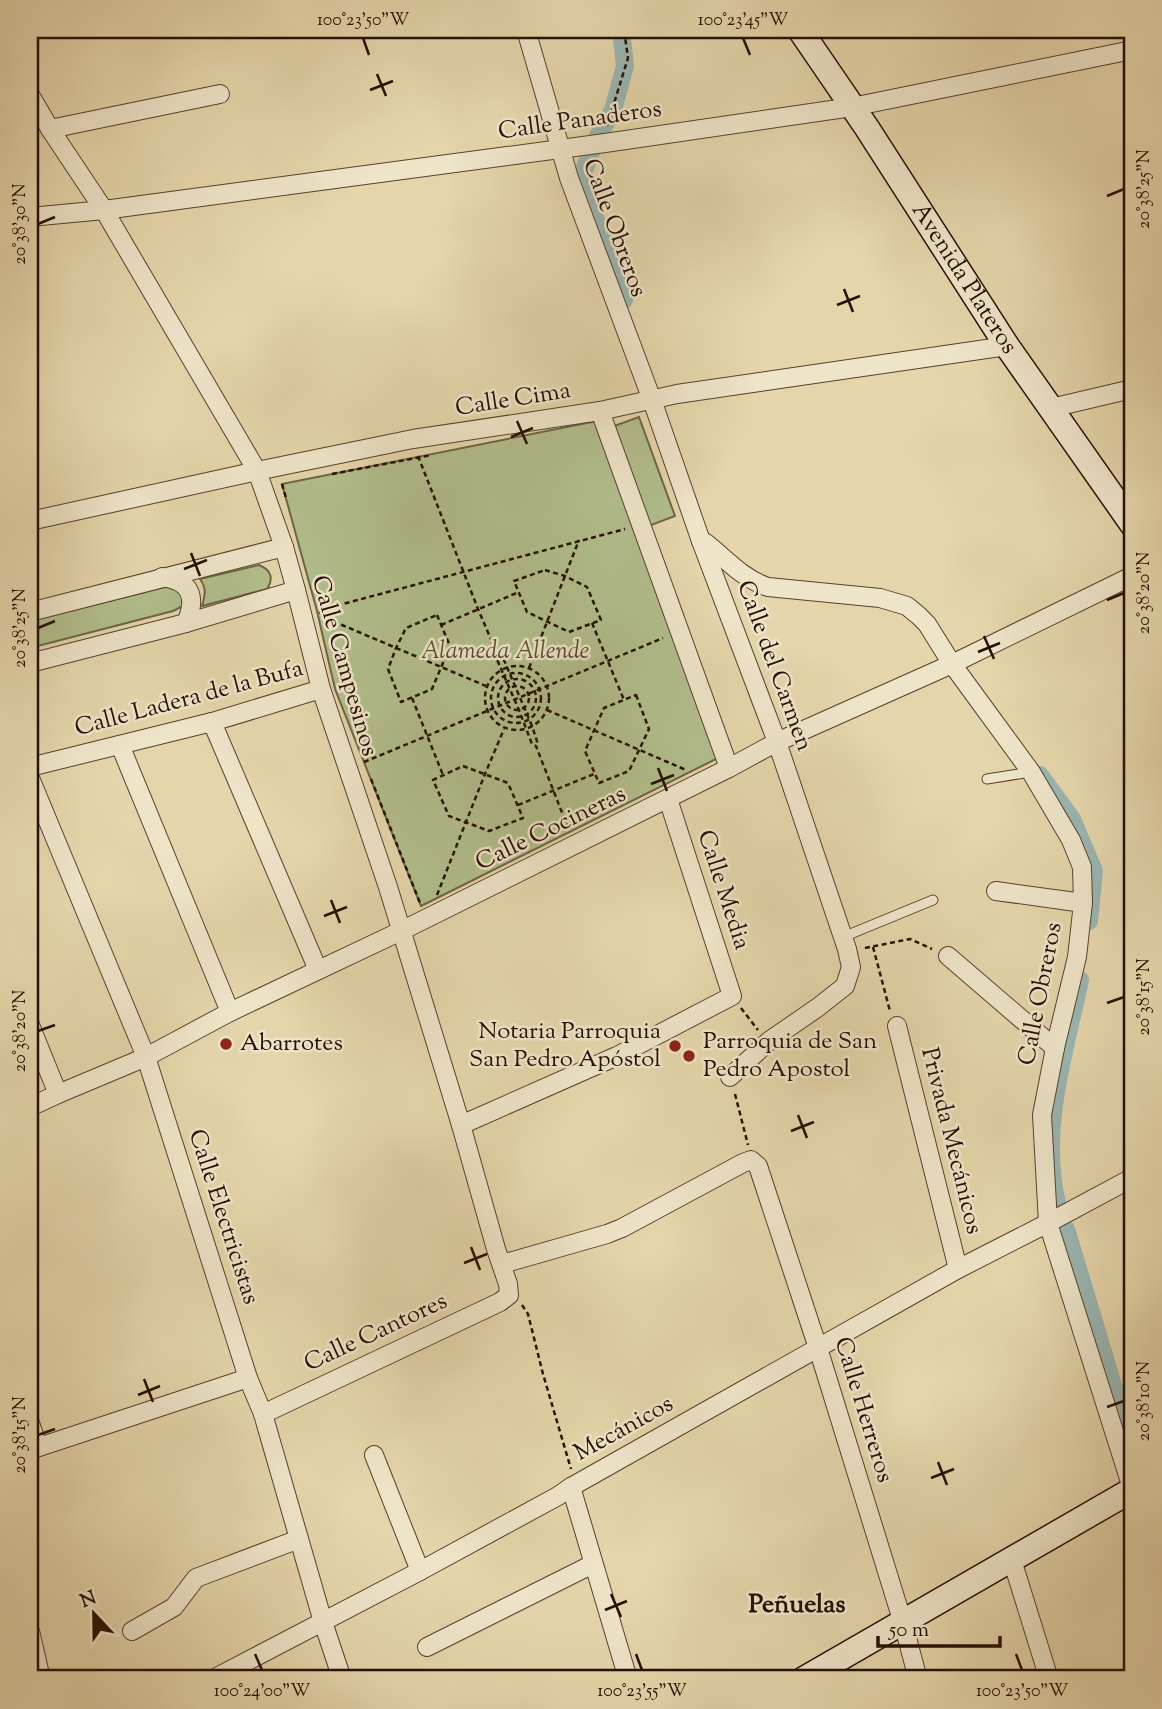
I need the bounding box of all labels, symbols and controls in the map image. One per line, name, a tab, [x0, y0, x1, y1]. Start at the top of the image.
text: 100°23'50"W	[317, 8, 409, 34]
text: 100°23'45"W	[698, 8, 788, 34]
street label: Calle Panaderos	[496, 93, 664, 149]
text: 20°38'25"N	[1132, 149, 1158, 229]
street label: Calle Obreros	[573, 154, 655, 302]
text: 20°38'30"N	[8, 183, 34, 265]
street label: Avenida Plateros	[903, 196, 1025, 362]
street label: Calle Cima	[453, 374, 573, 426]
text: 20°38'20"N	[1132, 552, 1158, 634]
street label: Calle Campesinos	[302, 572, 386, 760]
street label: Calle del Carmen	[727, 576, 821, 756]
text: 20°38'25"N	[8, 588, 34, 668]
park label: Alameda Allende	[421, 635, 589, 669]
street label: Calle Ladera de la Bufa	[71, 652, 307, 746]
street label: Calle Cocineras	[470, 778, 632, 880]
street label: Calle Media	[688, 826, 758, 954]
street label: Calle Obreros	[1010, 920, 1072, 1068]
text: 20°38'15"N	[1132, 958, 1158, 1036]
text: 20°38'20"N	[8, 990, 34, 1072]
place label: Notaria Parroquia San Pedro Apóstol	[469, 1015, 661, 1077]
place label: Parroquia de San Pedro Apostol	[703, 1025, 877, 1087]
place label: Abarrotes	[240, 1027, 343, 1061]
marker: Abarrotes	[218, 1036, 234, 1052]
marker: Notaria Parroquia San Pedro Apóstol	[667, 1038, 683, 1054]
street label: Privada Mecánicos	[911, 1044, 991, 1238]
marker: Parroquia de San Pedro Apostol	[681, 1048, 697, 1064]
street label: Calle Electricistas	[179, 1125, 267, 1309]
street label: Calle Cantores	[299, 1285, 453, 1381]
street label: Calle Herreros	[825, 1333, 901, 1487]
text: 20°38'10"N	[1132, 1361, 1158, 1441]
street label: Mecánicos	[568, 1388, 680, 1470]
text: 20°38'15"N	[8, 1396, 34, 1474]
north arrow	[60, 1580, 130, 1650]
text: N	[76, 1585, 101, 1616]
district label: Peñuelas	[748, 1587, 846, 1624]
scale bar	[878, 1604, 1001, 1648]
text: 50 m	[888, 1616, 929, 1646]
text: 100°24'00"W	[214, 1679, 310, 1705]
text: 100°23'55"W	[597, 1679, 687, 1705]
text: 100°23'50"W	[976, 1679, 1068, 1705]

